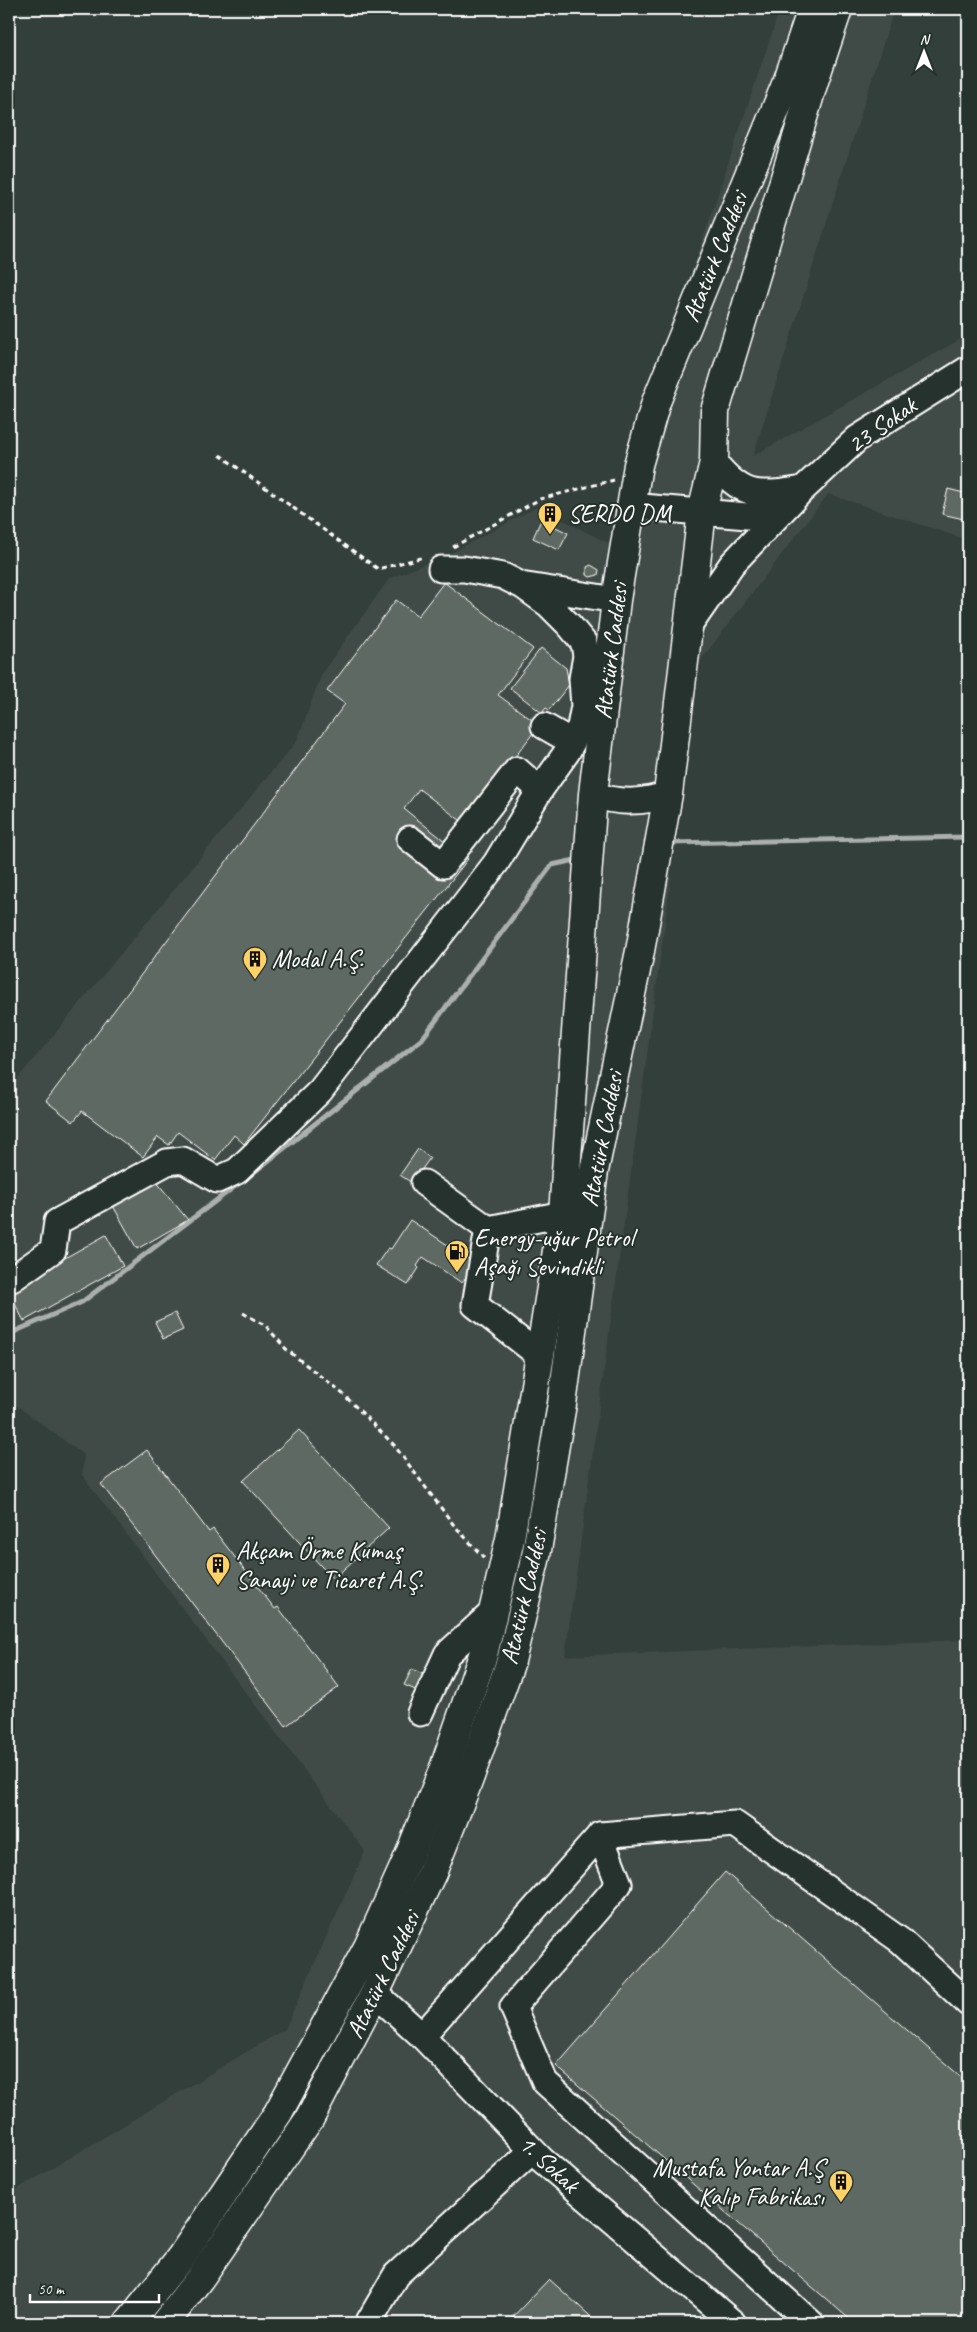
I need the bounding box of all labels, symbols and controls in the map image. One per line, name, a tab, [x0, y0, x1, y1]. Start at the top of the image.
north arrow	[900, 28, 950, 78]
text: N	[920, 31, 931, 48]
street label: Atatürk Caddesi	[674, 184, 757, 327]
street label: 23 Sokak	[841, 389, 924, 460]
place label: SERDO DM	[568, 498, 673, 530]
building icon: SERDO DM	[537, 501, 563, 535]
street label: Atatürk Caddesi	[587, 578, 636, 721]
place label: Modal A.Ş.	[272, 943, 364, 975]
building icon: Modal A.Ş.	[242, 946, 268, 980]
street label: Atatürk Caddesi	[573, 1065, 631, 1209]
place label: Energy-uğur Petrol Aşağı Sevindikli	[474, 1222, 638, 1283]
fuel station icon: Energy-uğur Petrol Aşağı Sevindikli	[444, 1239, 470, 1273]
street label: Atatürk Caddesi	[493, 1523, 556, 1667]
place label: Akçam Örme Kumaş Sanayi ve Ticaret A.Ş.	[236, 1535, 423, 1596]
building icon: Akçam Örme Kumaş Sanayi ve Ticaret A.Ş.	[205, 1552, 231, 1586]
street label: Atatürk Caddesi	[339, 1903, 429, 2044]
street label: 1. Sokak	[512, 2128, 587, 2201]
place label: Mustafa Yontar A.Ş Kalıp Fabrikası	[652, 2152, 829, 2213]
building icon: Mustafa Yontar A.Ş Kalıp Fabrikası	[828, 2169, 854, 2203]
scale bar	[30, 2272, 159, 2304]
text: 50 m	[38, 2280, 65, 2299]

